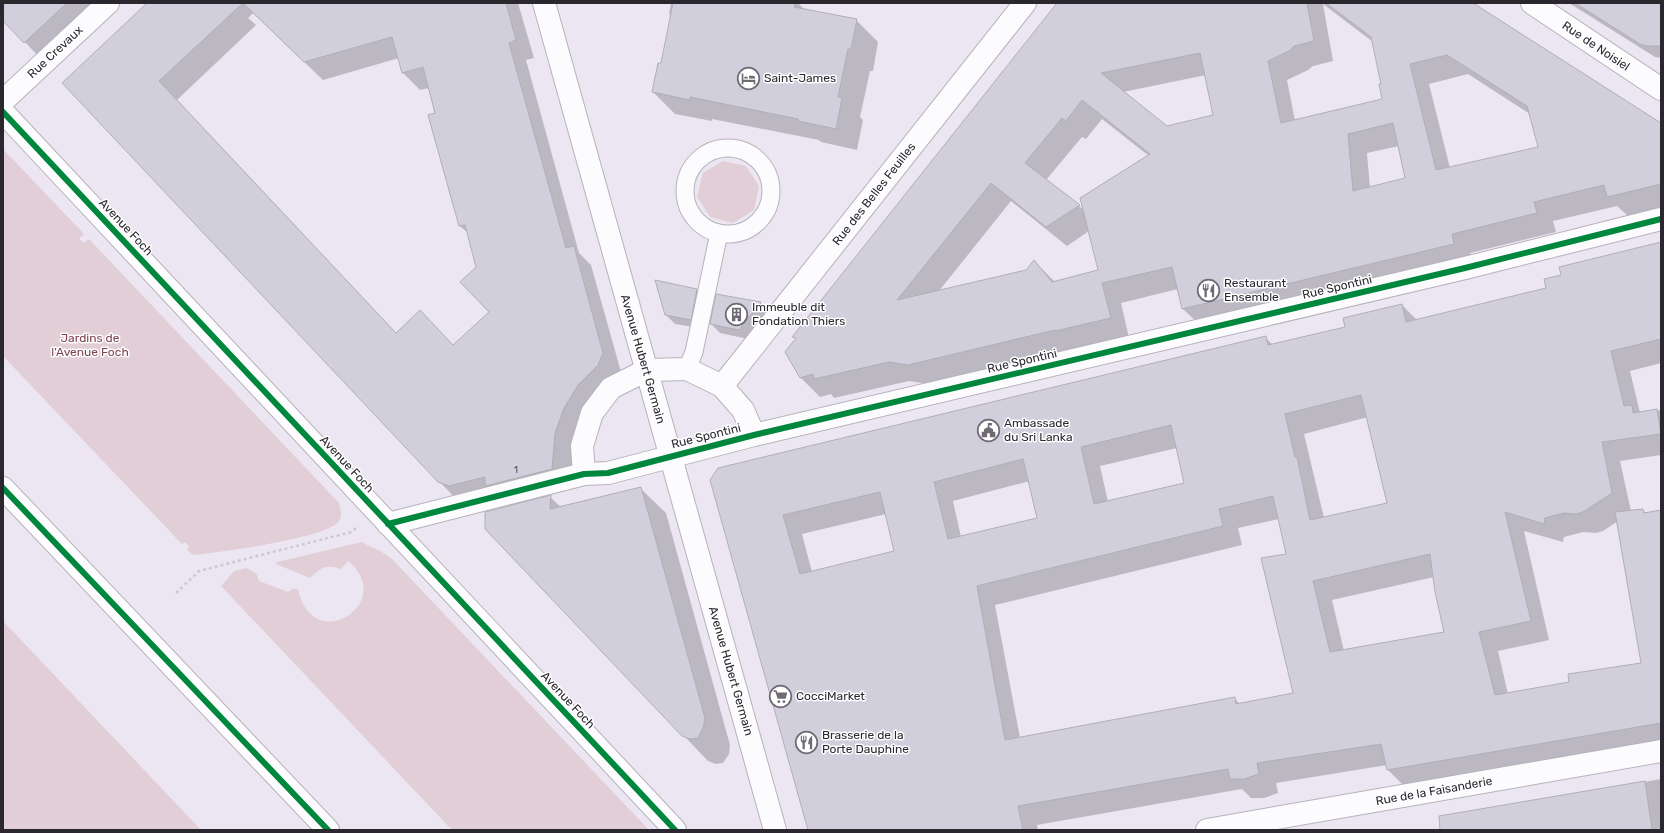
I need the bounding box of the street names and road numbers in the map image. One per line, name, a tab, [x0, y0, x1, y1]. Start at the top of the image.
street label: Rue de Noisiel	[1560, 18, 1632, 74]
street label: Rue Crevaux	[24, 23, 86, 81]
street label: Rue des Belles Feuilles	[830, 140, 918, 248]
street label: Avenue Foch	[96, 196, 156, 258]
street label: Rue Spontini	[1301, 272, 1373, 302]
street label: Avenue Hubert Germain	[618, 293, 668, 425]
street label: Rue Spontini	[986, 346, 1058, 376]
street label: Rue Spontini	[670, 421, 742, 451]
street label: Avenue Foch	[317, 433, 377, 495]
street label: Avenue Hubert Germain	[706, 605, 756, 737]
street label: Avenue Foch	[538, 669, 598, 731]
street label: Rue de la Faisanderie	[1375, 774, 1494, 808]

